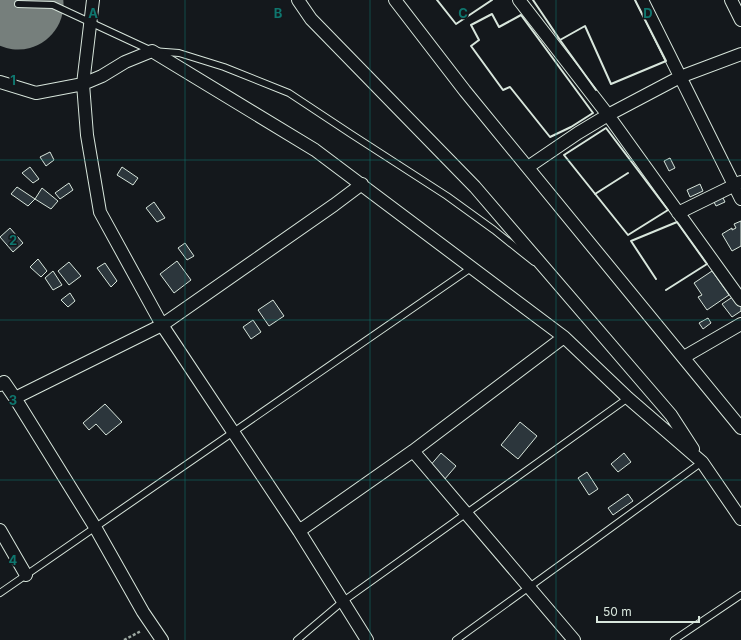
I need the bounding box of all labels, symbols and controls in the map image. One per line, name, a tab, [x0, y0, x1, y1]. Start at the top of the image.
text: A	[88, 5, 98, 21]
text: B	[274, 5, 283, 21]
text: C	[458, 5, 468, 21]
text: D	[643, 5, 653, 21]
text: 1	[10, 72, 16, 88]
text: 2	[9, 232, 17, 248]
text: 3	[9, 392, 17, 408]
text: 4	[9, 552, 18, 568]
scale bar	[597, 598, 699, 624]
text: 50 m	[603, 604, 632, 619]

